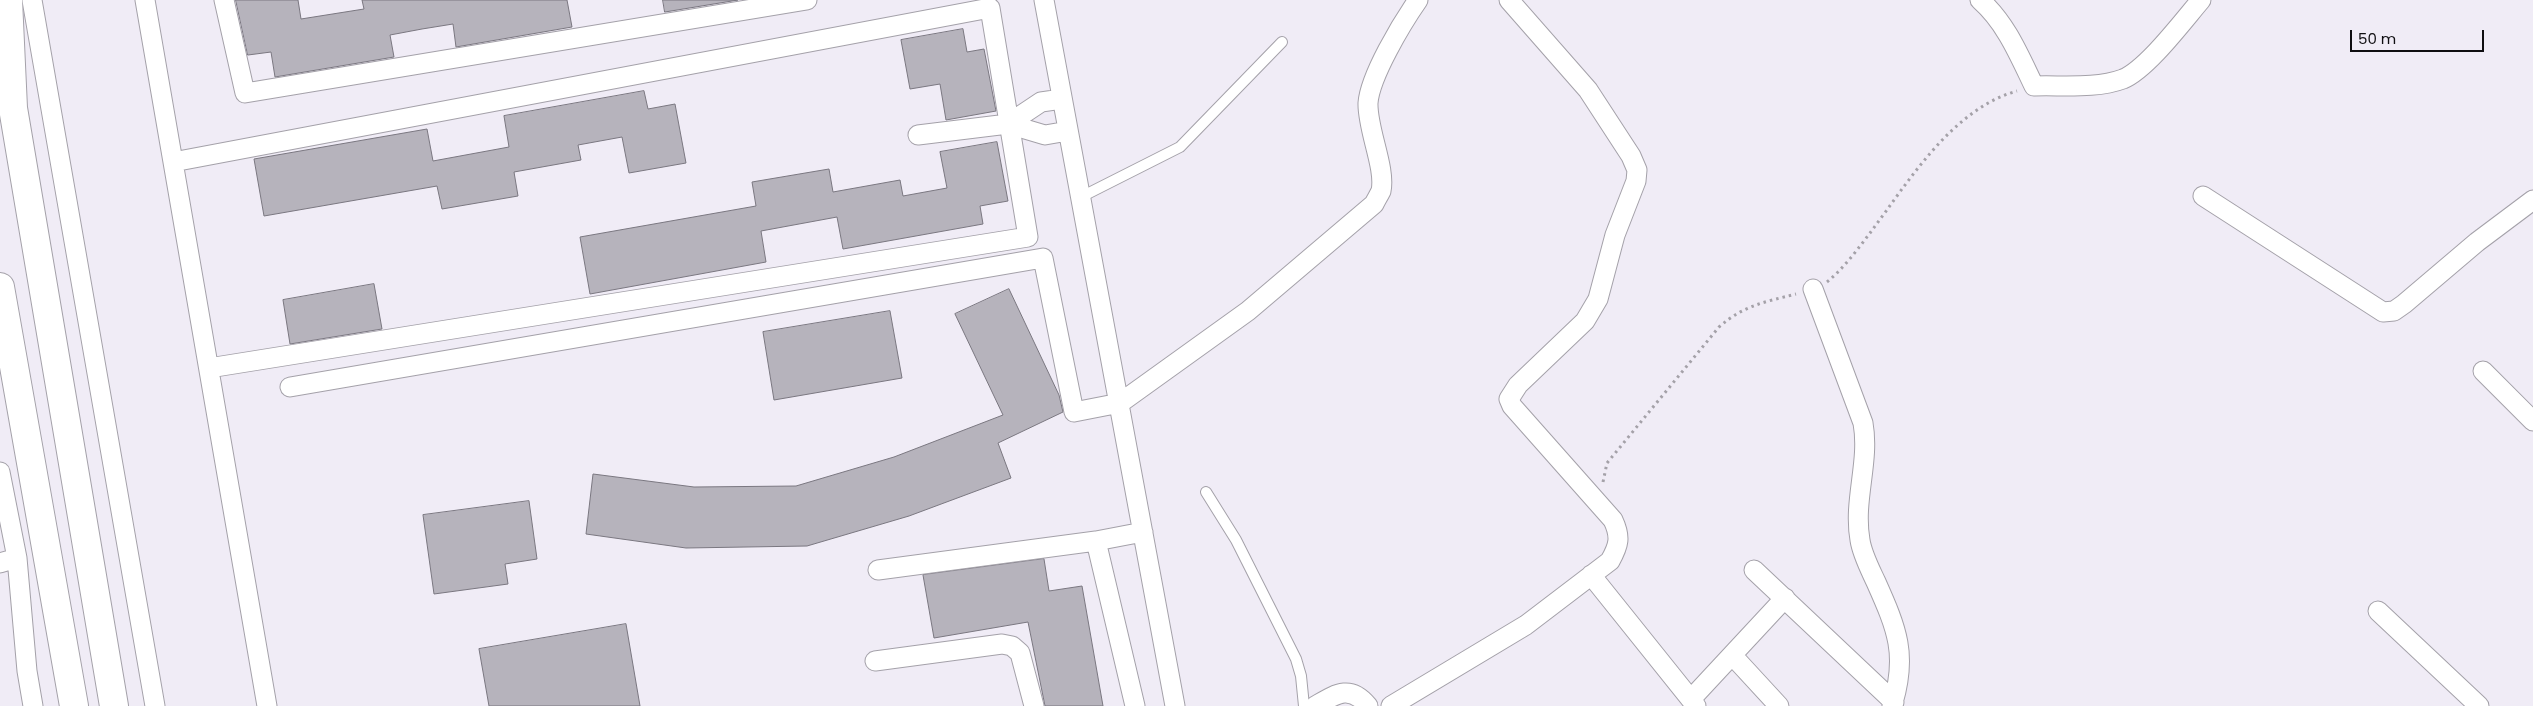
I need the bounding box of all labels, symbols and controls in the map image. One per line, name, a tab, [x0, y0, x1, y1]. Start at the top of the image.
scale bar	[2353, 20, 2487, 52]
text: 50 m	[2358, 28, 2396, 49]

